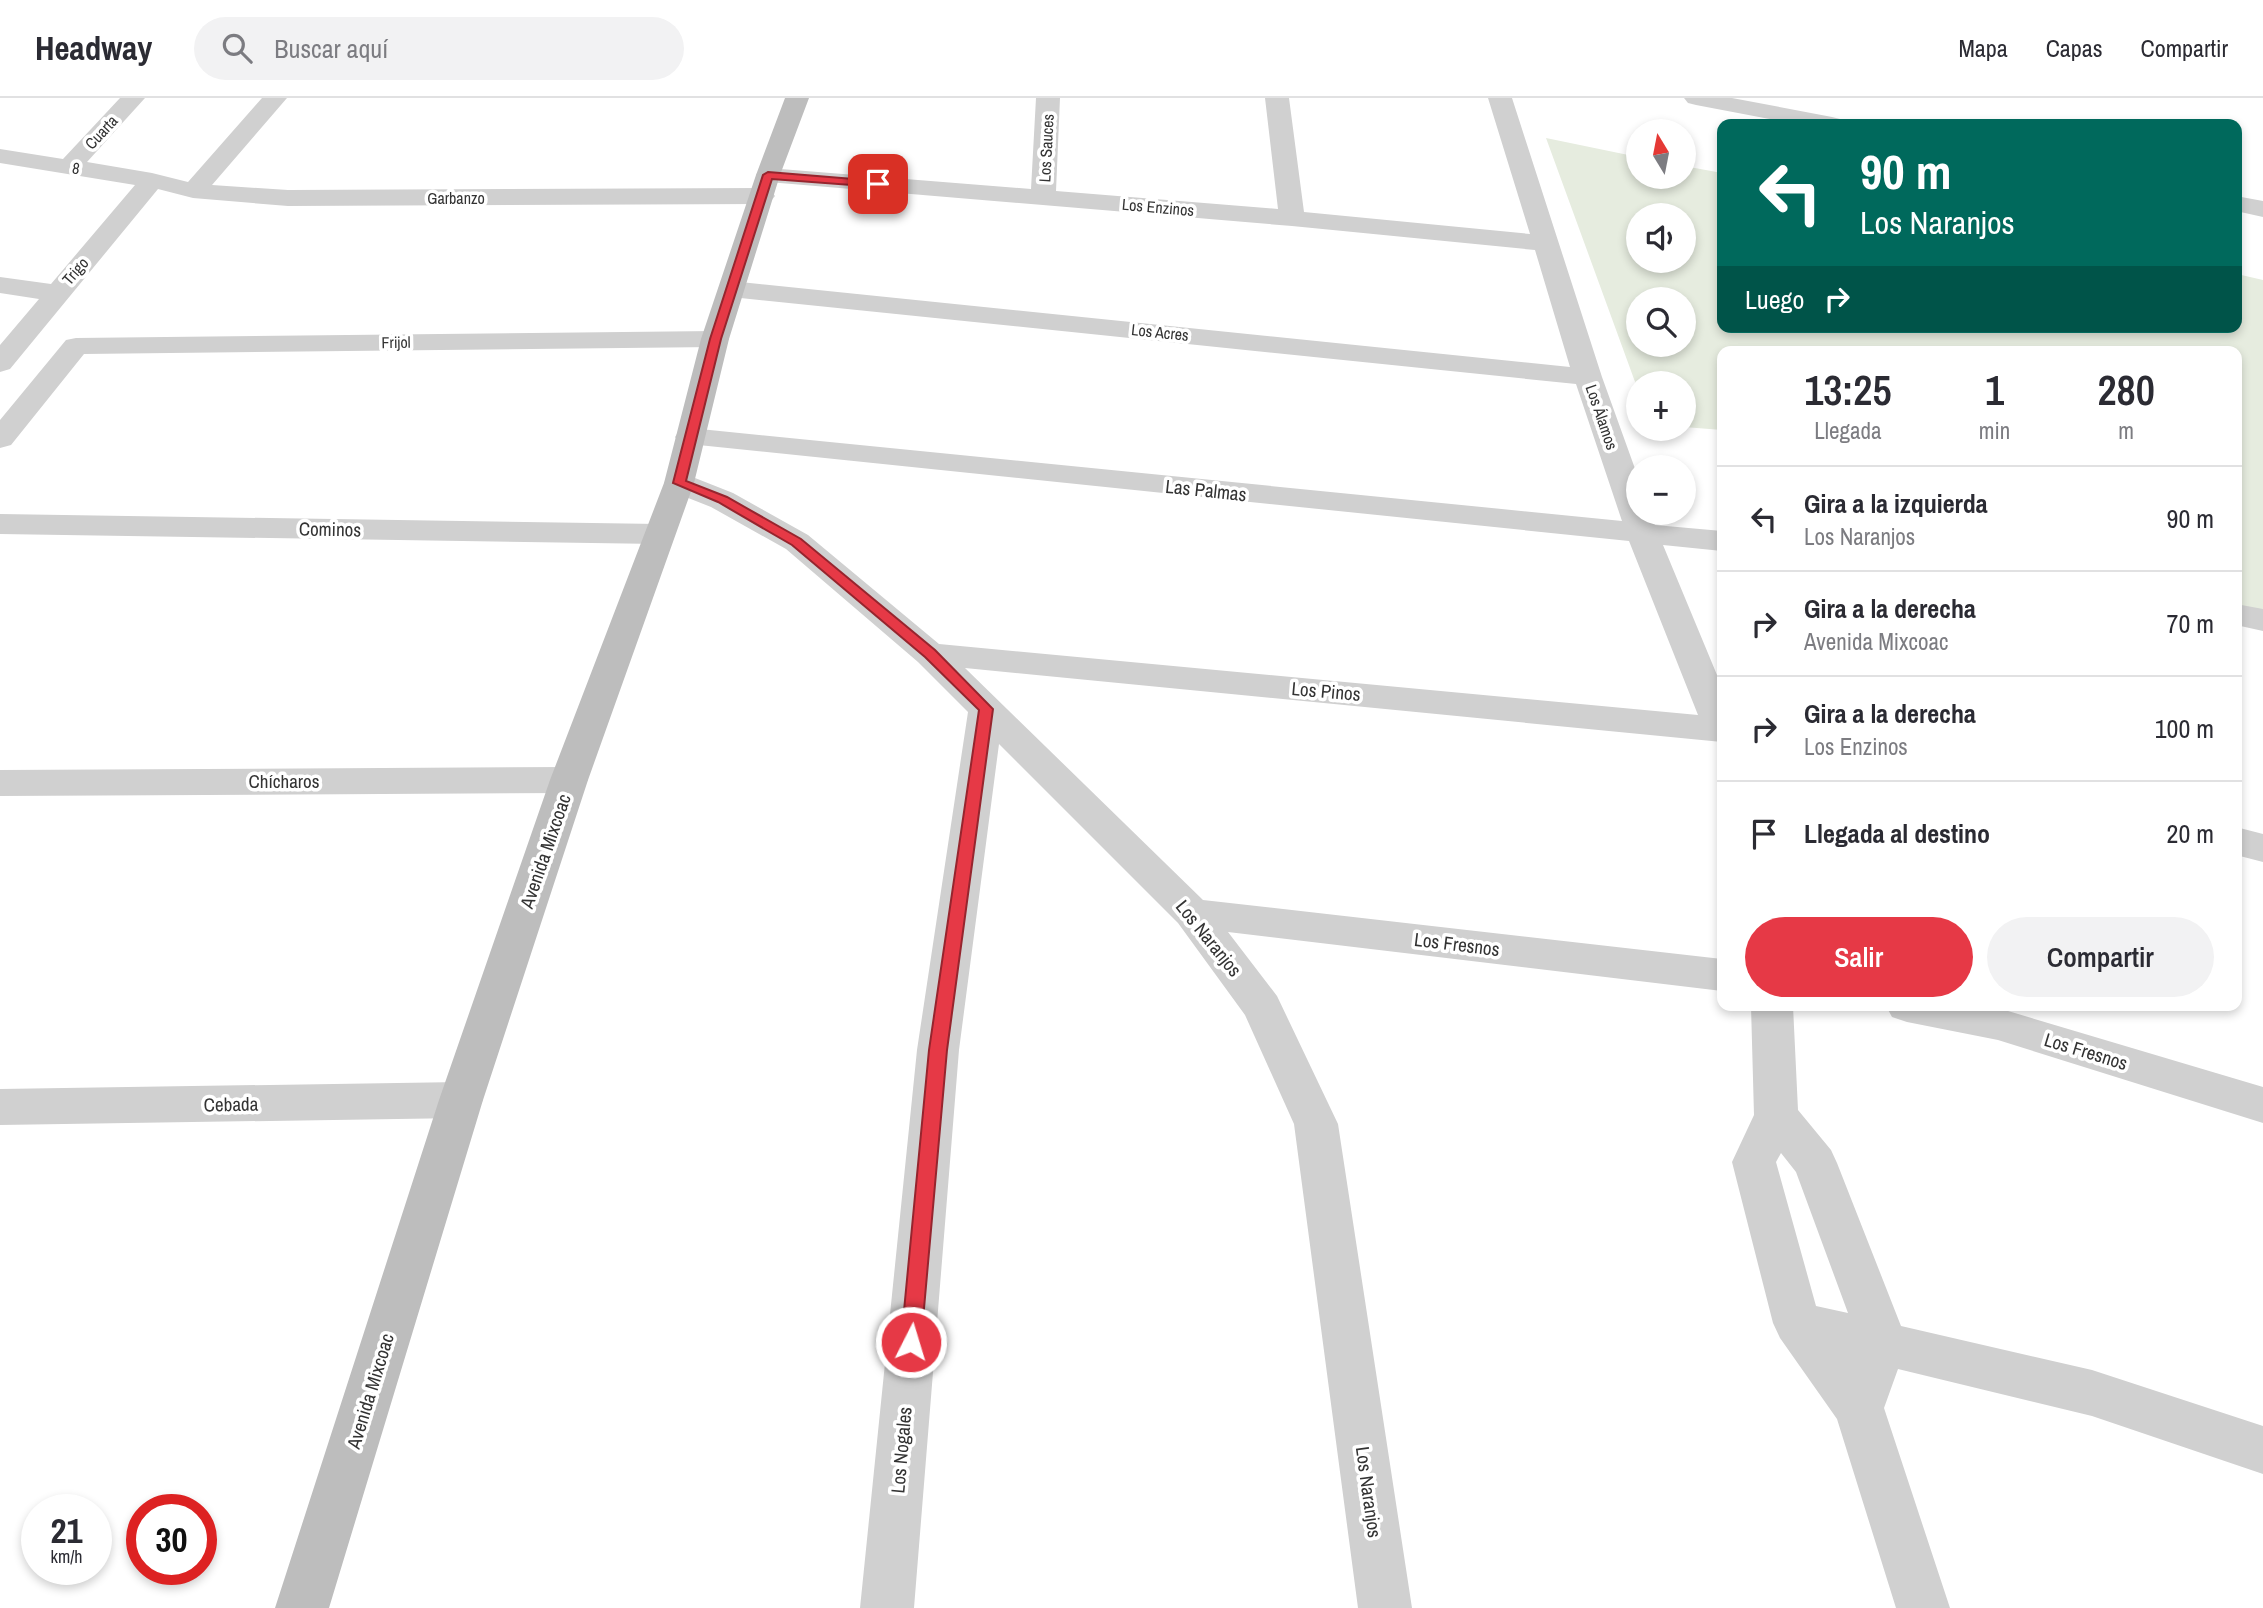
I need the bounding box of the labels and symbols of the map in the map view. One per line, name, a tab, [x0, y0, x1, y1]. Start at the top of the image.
street label: Cuarta	[80, 110, 123, 154]
street label: Los Sauces	[1033, 113, 1059, 183]
north arrow	[1626, 119, 1696, 189]
pin	[848, 154, 908, 214]
street label: 8	[71, 157, 81, 179]
street label: Garbanzo	[427, 187, 485, 209]
street label: Los Enzinos	[1121, 193, 1195, 221]
street label: Trigo	[57, 252, 93, 290]
street label: Los Acres	[1130, 318, 1190, 346]
street label: Frijol	[381, 331, 411, 353]
street label: Los Álamos	[1581, 381, 1623, 453]
street label: Las Palmas	[1164, 473, 1248, 507]
street label: Cominos	[299, 515, 362, 543]
street label: Los Pinos	[1290, 675, 1362, 707]
street label: Chícharos	[248, 768, 320, 794]
street label: Avenida Mixcoac	[513, 790, 577, 913]
street label: Los Naranjos	[1170, 894, 1248, 982]
street label: Los Fresnos	[1413, 926, 1501, 962]
street label: Los Fresnos	[2041, 1026, 2131, 1076]
street label: Cebada	[203, 1091, 259, 1117]
position arrow	[874, 1305, 948, 1379]
street label: Avenida Mixcoac	[340, 1330, 400, 1453]
street label: Los Nogales	[884, 1406, 918, 1494]
street label: Los Naranjos	[1350, 1445, 1388, 1539]
speed limit sign: 30	[126, 1494, 217, 1585]

